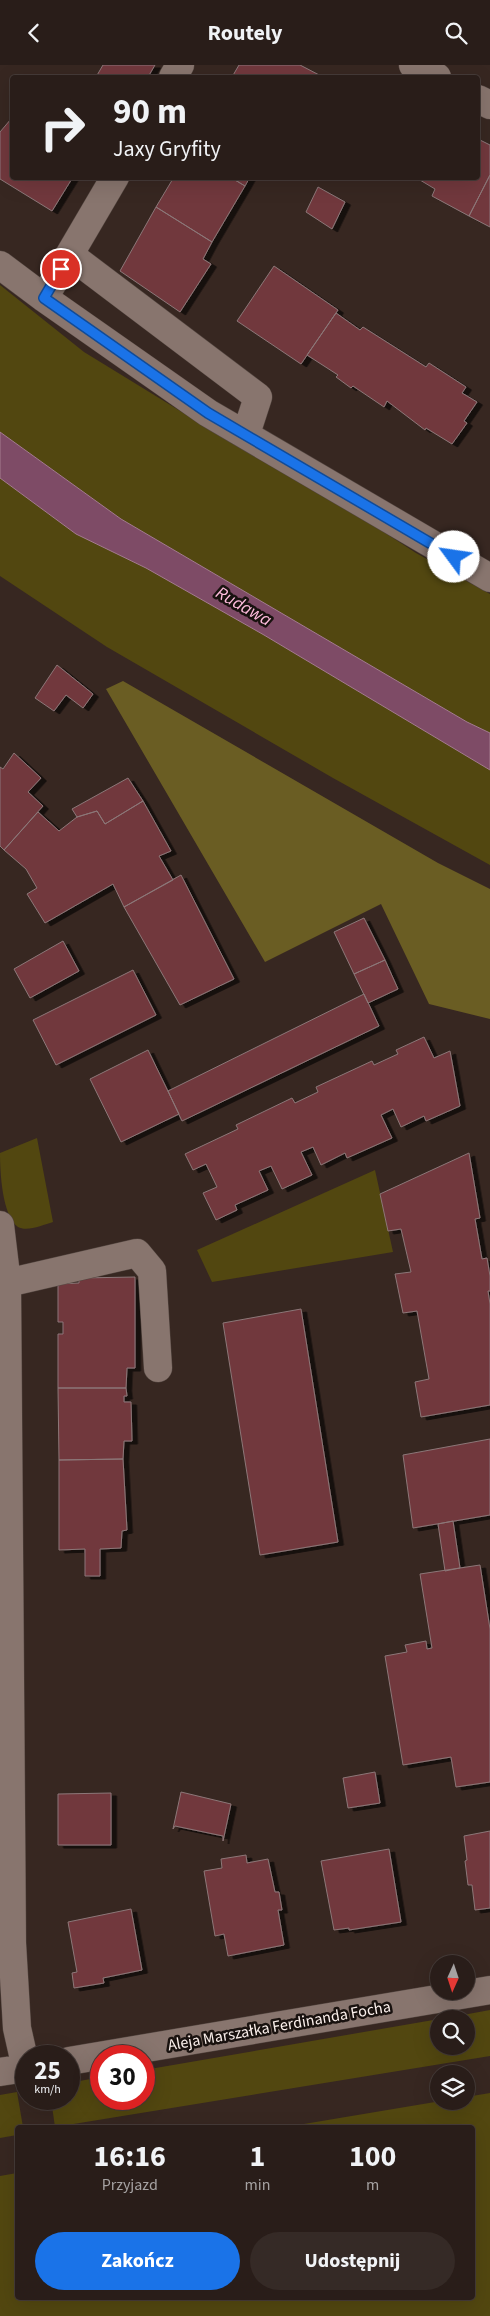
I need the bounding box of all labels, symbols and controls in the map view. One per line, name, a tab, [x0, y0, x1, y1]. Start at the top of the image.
text: Routely	[207, 17, 283, 49]
icon: back	[20, 19, 48, 47]
icon: search	[442, 19, 470, 47]
text: 90 m	[113, 87, 187, 137]
icon: right	[30, 95, 95, 160]
text: Jaxy Gryfity	[113, 133, 221, 165]
pin	[40, 248, 82, 290]
icon: arrive	[47, 255, 75, 283]
position arrow	[427, 530, 479, 582]
water label: Rudawa	[211, 580, 277, 633]
north arrow	[430, 1955, 475, 2000]
map controls	[430, 1955, 475, 2110]
street label: Aleja Marszałka Ferdinanda Focha	[166, 1996, 392, 2056]
button: search	[430, 2010, 475, 2055]
speed limit sign: 30	[90, 2045, 155, 2110]
text: 25	[34, 2053, 61, 2089]
button: layers	[430, 2065, 475, 2110]
text: km/h	[34, 2081, 61, 2098]
text: 16:16	[94, 2135, 166, 2178]
text: 1	[249, 2135, 265, 2178]
text: 100	[349, 2135, 396, 2178]
text: Przyjazd	[102, 2174, 158, 2196]
text: min	[244, 2174, 270, 2196]
text: m	[366, 2174, 379, 2196]
button: Zakończ	[35, 2232, 240, 2290]
button: Udostępnij	[250, 2232, 455, 2290]

